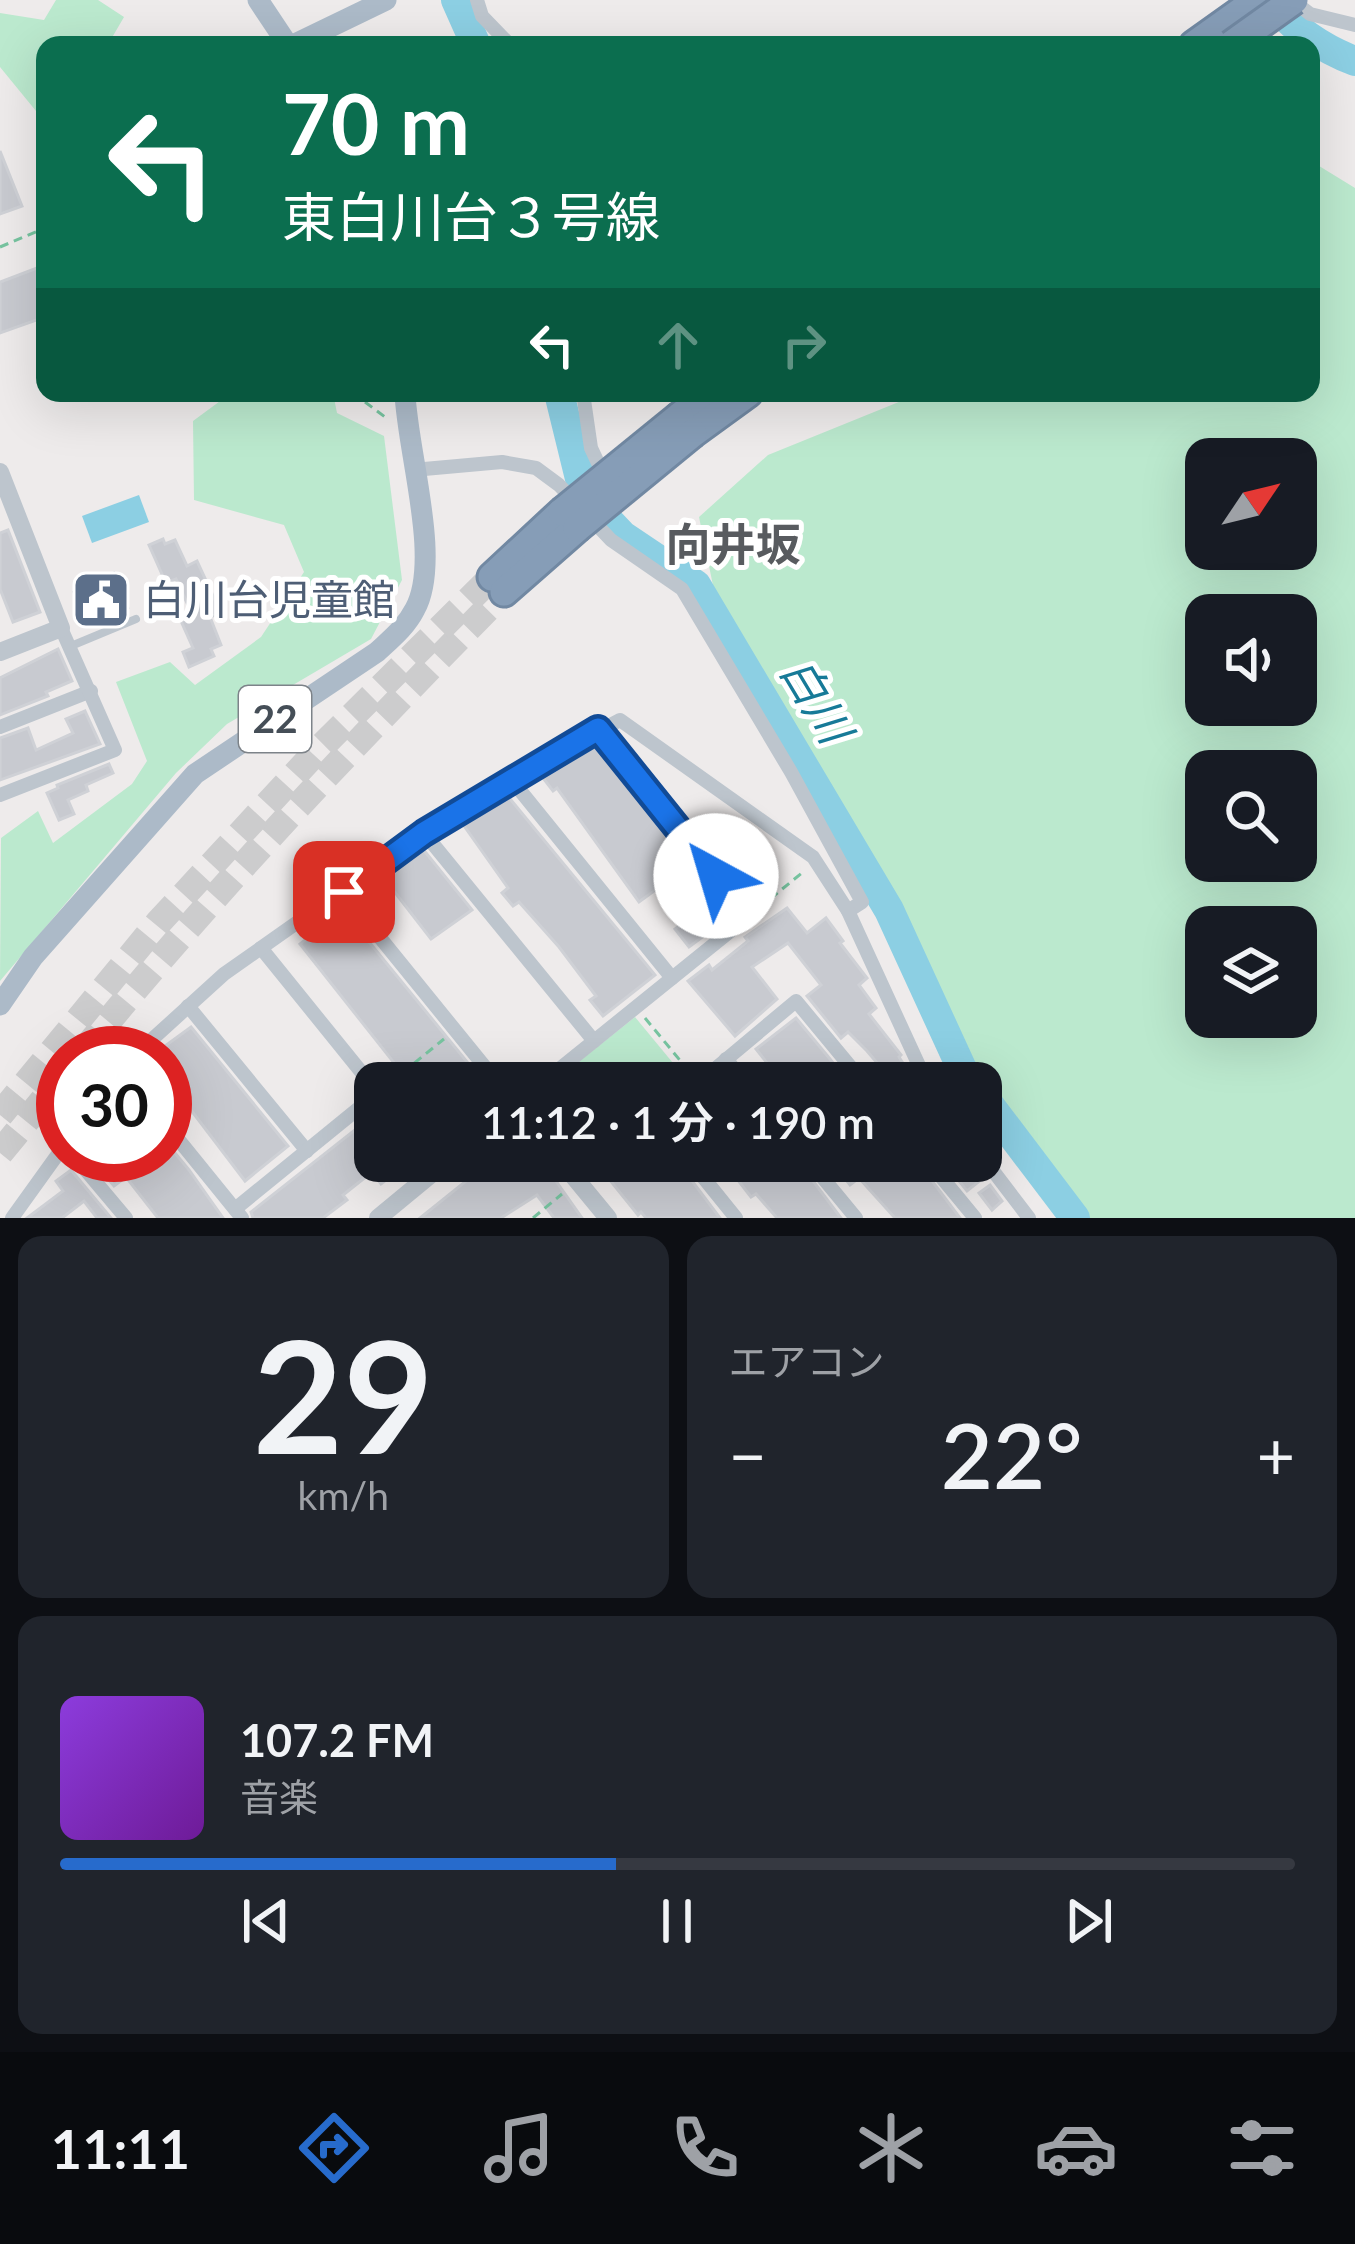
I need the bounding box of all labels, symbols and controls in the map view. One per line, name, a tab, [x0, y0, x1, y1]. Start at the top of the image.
text: 70 m	[282, 72, 470, 173]
icon: left	[84, 84, 240, 240]
text: 東白川台３号線	[282, 184, 660, 249]
icon: left	[519, 312, 585, 378]
icon: ahead	[645, 312, 711, 378]
icon: right	[771, 312, 837, 378]
north arrow	[1185, 438, 1317, 570]
map controls	[1185, 438, 1317, 1038]
district label: 向井坂	[665, 517, 801, 571]
public building icon: 白川台児童館	[70, 569, 132, 631]
place label: 白川台児童館	[143, 574, 395, 624]
button: sound	[1185, 594, 1317, 726]
water label: 白川	[771, 647, 865, 755]
road number: 22	[239, 686, 311, 752]
button: search	[1185, 750, 1317, 882]
position arrow	[653, 813, 779, 939]
pin	[293, 841, 395, 943]
icon: arrive	[311, 859, 377, 925]
button: layers	[1185, 906, 1317, 1038]
speed limit sign: 30	[36, 1026, 192, 1182]
text: 11:12 · 1 分 · 190 m	[481, 1095, 875, 1149]
text: 29	[253, 1300, 434, 1487]
text: エアコン	[729, 1338, 885, 1384]
text: 22°	[941, 1400, 1083, 1508]
text: −	[729, 1415, 767, 1494]
text: +	[1257, 1415, 1295, 1494]
text: km/h	[298, 1472, 389, 1518]
text: 107.2 FM	[240, 1713, 434, 1767]
text: 音楽	[240, 1774, 318, 1820]
icon: previous	[233, 1888, 299, 1954]
icon: pause	[644, 1888, 710, 1954]
icon: next	[1056, 1888, 1122, 1954]
icon: directions	[292, 2106, 376, 2190]
icon: music	[477, 2106, 561, 2190]
icon: phone	[663, 2106, 747, 2190]
icon: climate	[849, 2106, 933, 2190]
icon: car	[1034, 2106, 1118, 2190]
icon: filters	[1220, 2106, 1304, 2190]
text: 11:11	[51, 2116, 190, 2181]

